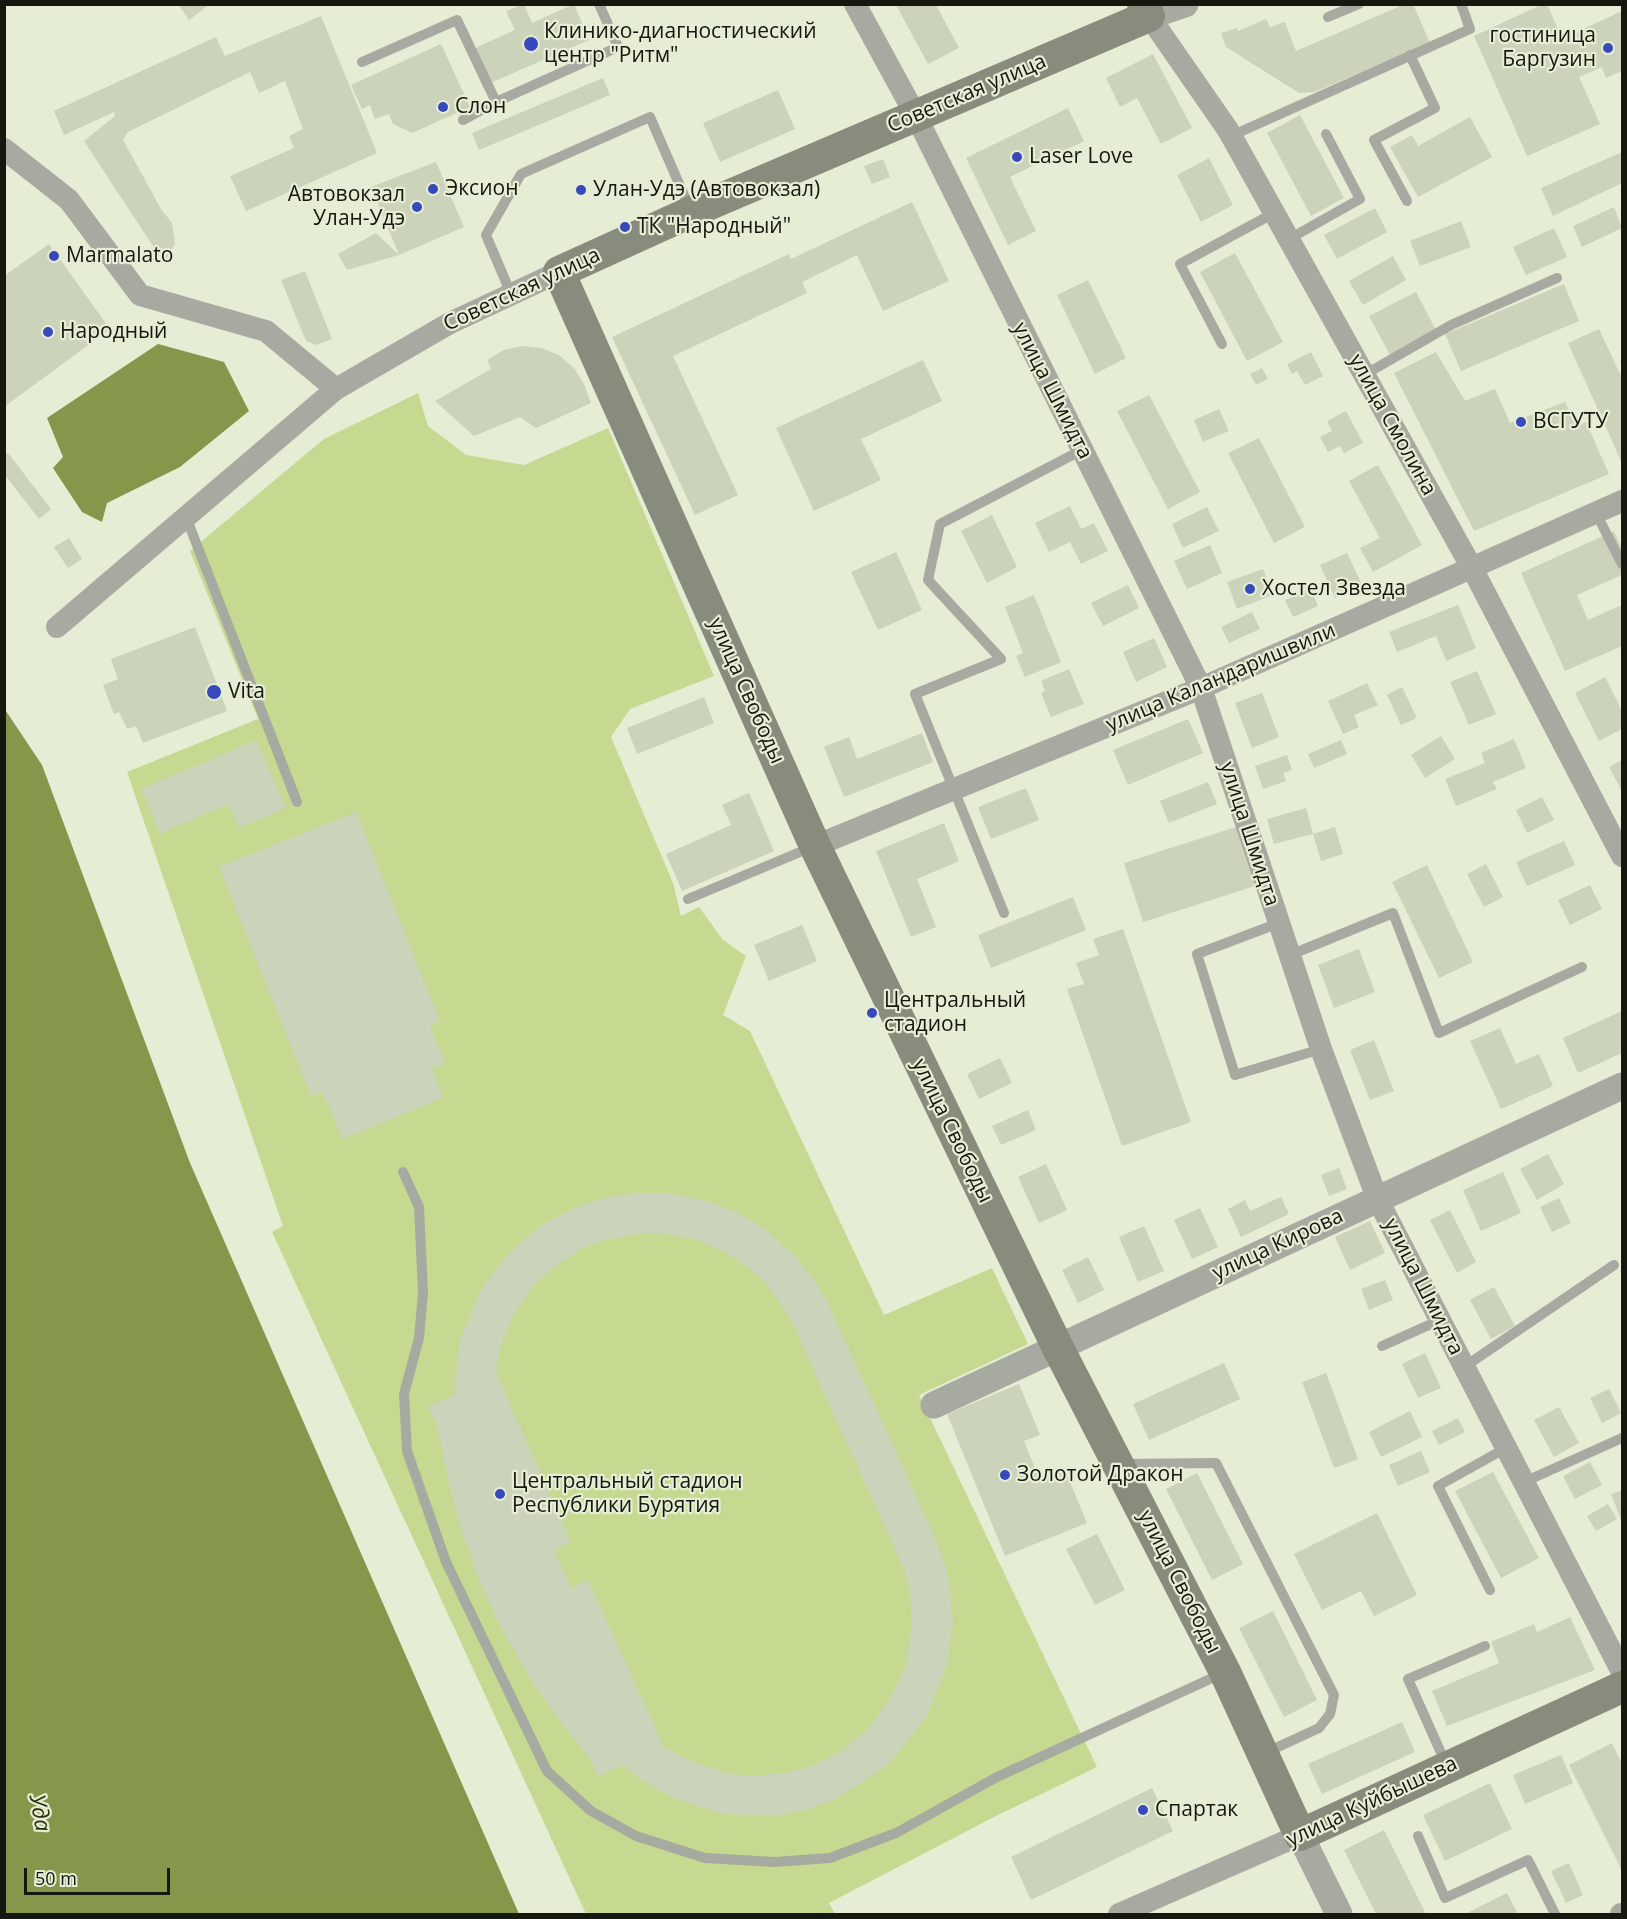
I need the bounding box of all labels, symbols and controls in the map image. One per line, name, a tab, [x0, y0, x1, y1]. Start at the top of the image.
place label: Клинико-диагностический центр "Ритм"	[544, 19, 817, 69]
place label: гостиница Баргузин	[1490, 23, 1596, 73]
marker: Клинико-диагностический центр "Ритм"	[522, 35, 540, 53]
marker: гостиница Баргузин	[1601, 41, 1615, 55]
street label: Советская улица	[884, 49, 1050, 139]
place label: Слон	[455, 94, 506, 120]
marker: Слон	[436, 100, 450, 114]
place label: Laser Love	[1029, 144, 1133, 170]
marker: Laser Love	[1010, 150, 1024, 164]
place label: Эксион	[445, 176, 518, 202]
place label: Улан-Удэ (Автовокзал)	[593, 177, 820, 203]
place label: Автовокзал Улан-Удэ	[288, 182, 405, 232]
marker: Эксион	[426, 182, 440, 196]
marker: Улан-Удэ (Автовокзал)	[574, 183, 588, 197]
marker: Автовокзал Улан-Удэ	[410, 200, 424, 214]
place label: ТК "Народный"	[637, 214, 791, 240]
marker: ТК "Народный"	[618, 220, 632, 234]
place label: Marmalato	[66, 243, 173, 269]
street label: Советская улица	[440, 243, 604, 337]
marker: Marmalato	[47, 249, 61, 263]
street label: улица Шмидта	[1007, 318, 1097, 464]
place label: Народный	[60, 319, 167, 345]
marker: Народный	[41, 325, 55, 339]
street label: улица Смолина	[1343, 350, 1441, 500]
place label: ВСГУТУ	[1533, 409, 1608, 435]
marker: ВСГУТУ	[1514, 415, 1528, 429]
place label: Хостел Звезда	[1262, 576, 1406, 602]
marker: Хостел Звезда	[1243, 582, 1257, 596]
street label: улица Свободы	[702, 614, 790, 768]
street label: улица Каландаришвили	[1102, 618, 1340, 738]
place label: Vita	[228, 679, 265, 705]
marker: Vita	[205, 683, 223, 701]
street label: улица Шмидта	[1214, 759, 1284, 909]
place label: Центральный стадион	[884, 988, 1026, 1038]
marker: Центральный стадион	[865, 1006, 879, 1020]
street label: улица Свободы	[906, 1055, 998, 1207]
street label: улица Кирова	[1209, 1204, 1347, 1286]
street label: улица Шмидта	[1378, 1214, 1468, 1360]
place label: Золотой Дракон	[1017, 1462, 1184, 1488]
marker: Золотой Дракон	[998, 1468, 1012, 1482]
place label: Центральный стадион Республики Бурятия	[512, 1469, 743, 1519]
marker: Центральный стадион Республики Бурятия	[493, 1487, 507, 1501]
street label: улица Свободы	[1132, 1506, 1226, 1658]
street label: улица Куйбышева	[1283, 1751, 1461, 1853]
water label: Уда	[23, 1792, 55, 1834]
place label: Спартак	[1155, 1797, 1238, 1823]
marker: Спартак	[1136, 1803, 1150, 1817]
scale bar	[27, 1856, 172, 1894]
text: 50 m	[35, 1866, 77, 1890]

